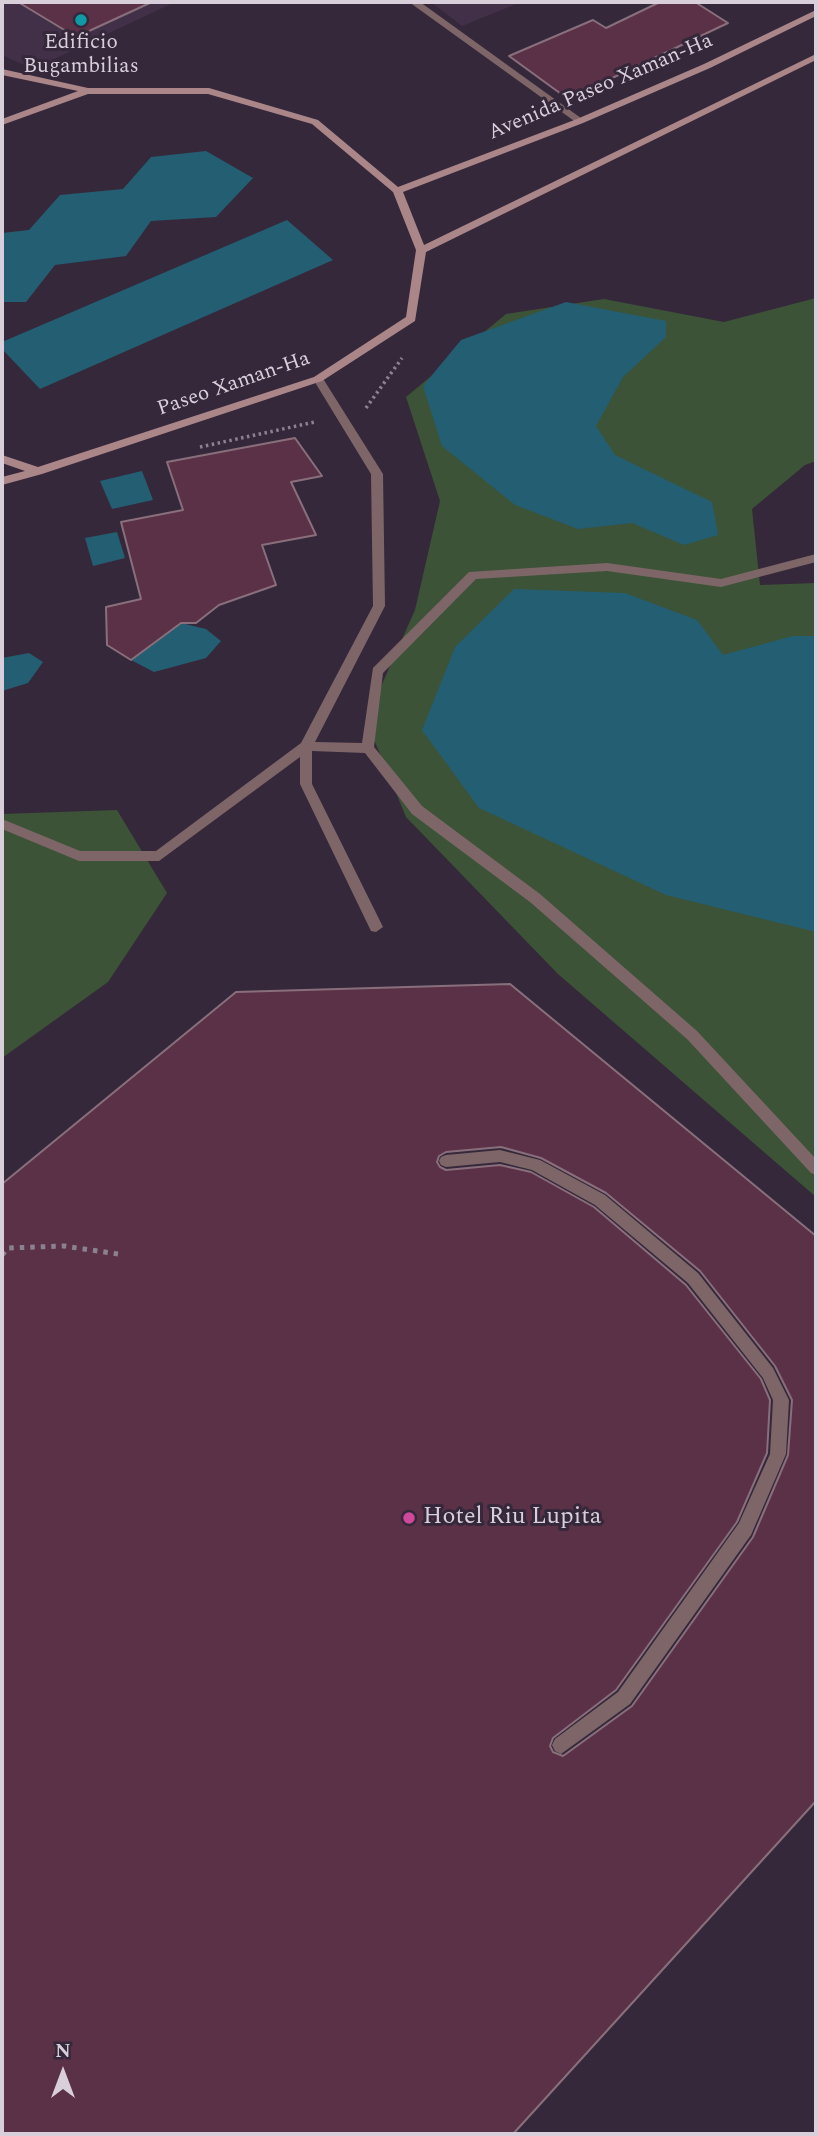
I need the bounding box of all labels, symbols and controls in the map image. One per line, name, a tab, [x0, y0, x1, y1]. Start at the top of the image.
marker: Edificio Bugambilias	[73, 12, 89, 28]
street label: Avenida Paseo Xaman-Ha	[485, 29, 717, 147]
place label: Edificio Bugambilias	[23, 31, 139, 81]
street label: Paseo Xaman-Ha	[154, 347, 314, 423]
place label: Hotel Riu Lupita	[423, 1504, 601, 1532]
marker: Hotel Riu Lupita	[401, 1510, 417, 1526]
text: N	[55, 2037, 71, 2066]
north arrow	[28, 2038, 98, 2108]

